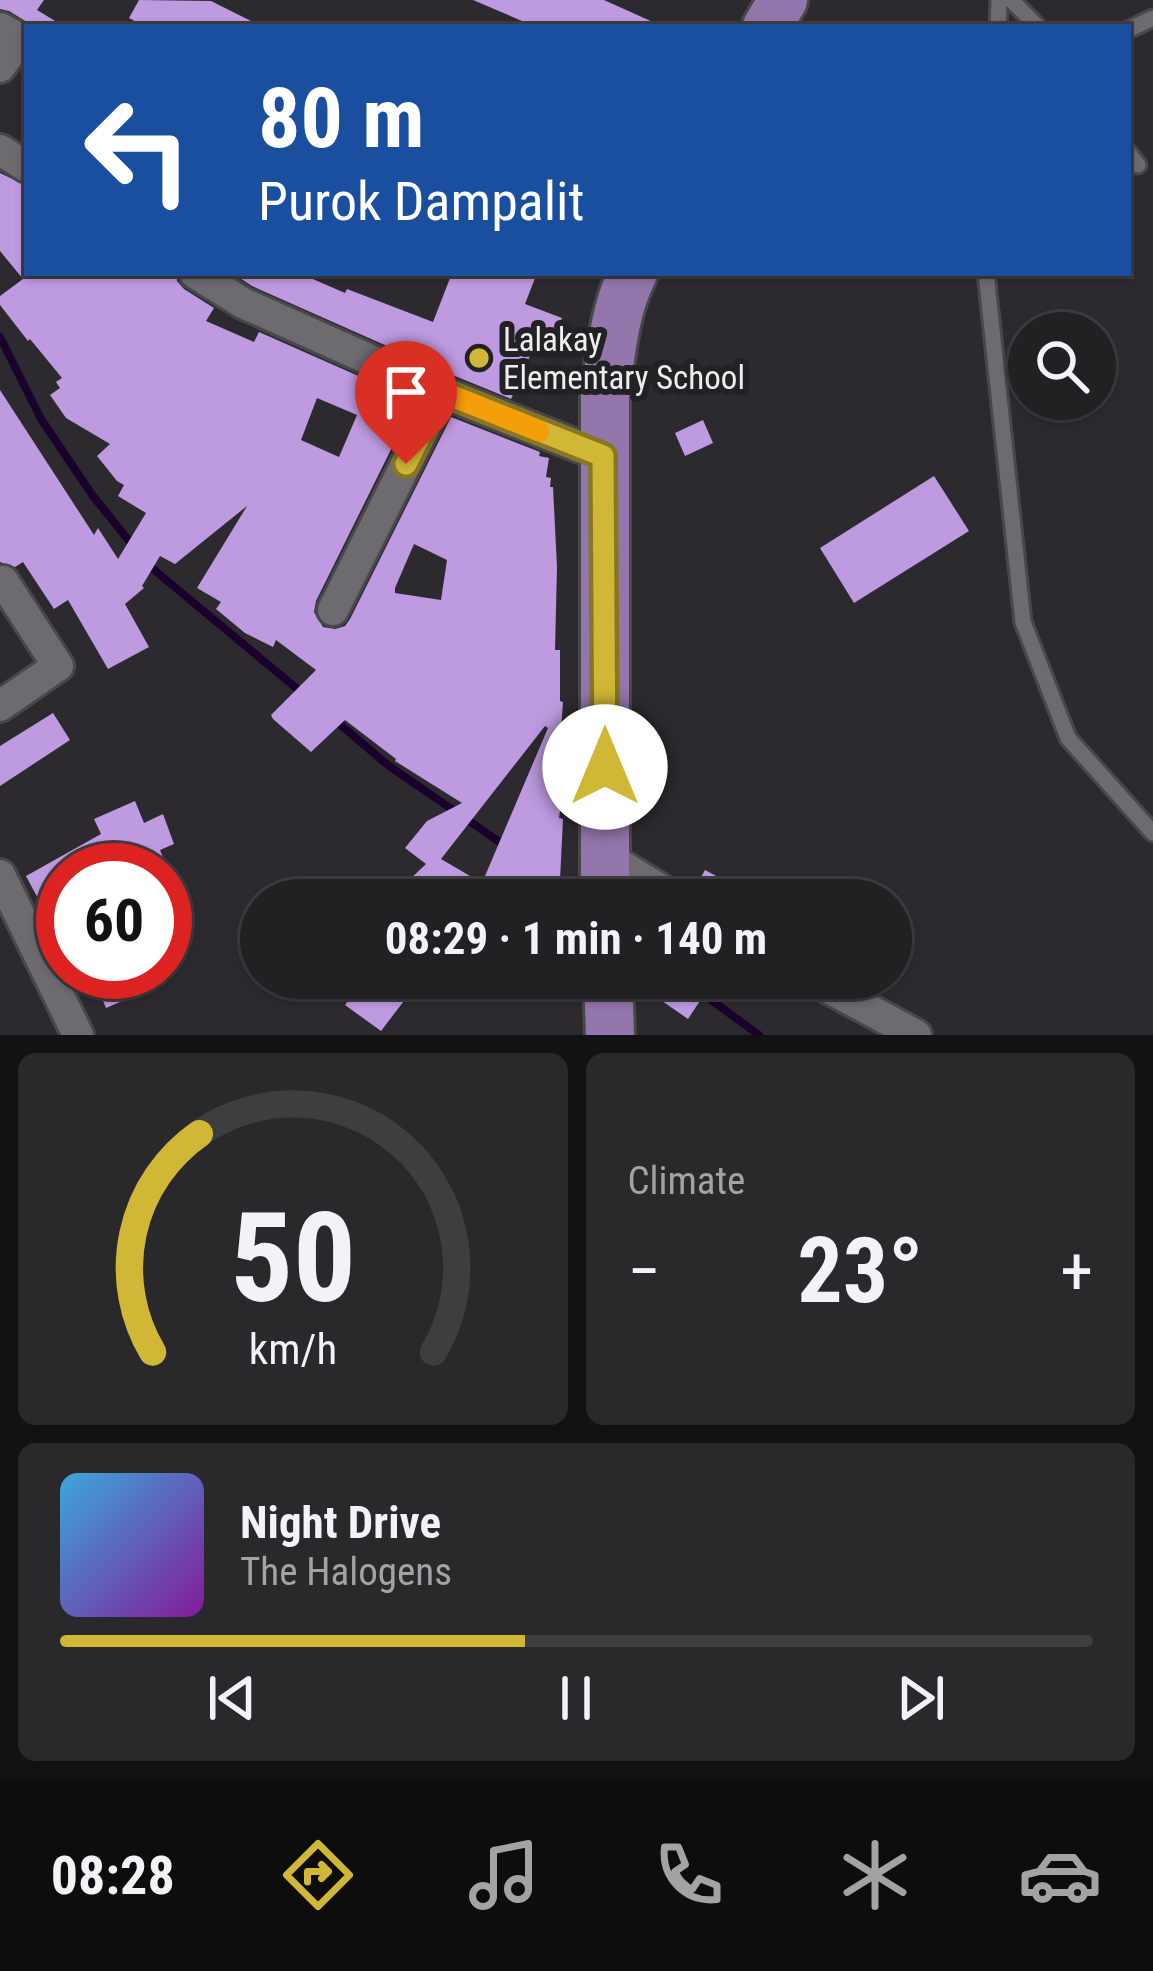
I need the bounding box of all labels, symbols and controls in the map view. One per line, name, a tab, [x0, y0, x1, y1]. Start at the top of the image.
text: 80 m	[258, 69, 425, 168]
icon: left	[60, 72, 216, 228]
text: Purok Dampalit	[258, 170, 584, 233]
map controls	[1008, 312, 1116, 420]
button: search	[1008, 312, 1116, 420]
place label: Lalakay Elementary School	[503, 320, 745, 397]
pin	[355, 341, 457, 464]
marker: Lalakay Elementary School	[466, 345, 492, 371]
icon: arrive	[373, 359, 439, 425]
position arrow	[542, 704, 668, 830]
speed limit sign: 60	[36, 843, 192, 999]
text: 08:29 · 1 min · 140 m	[385, 912, 767, 965]
text: Climate	[628, 1158, 745, 1204]
text: 50	[230, 1185, 356, 1331]
text: 23°	[797, 1219, 923, 1324]
text: −	[628, 1233, 661, 1310]
text: +	[1060, 1233, 1093, 1310]
text: km/h	[249, 1324, 337, 1374]
text: Night Drive	[240, 1496, 441, 1549]
text: The Halogens	[240, 1549, 452, 1595]
icon: previous	[199, 1665, 265, 1731]
icon: pause	[543, 1665, 609, 1731]
icon: next	[888, 1665, 954, 1731]
icon: directions	[276, 1833, 360, 1917]
icon: music	[462, 1833, 546, 1917]
icon: phone	[647, 1833, 731, 1917]
icon: climate	[833, 1833, 917, 1917]
icon: car	[1018, 1833, 1102, 1917]
text: 08:28	[51, 1844, 175, 1907]

